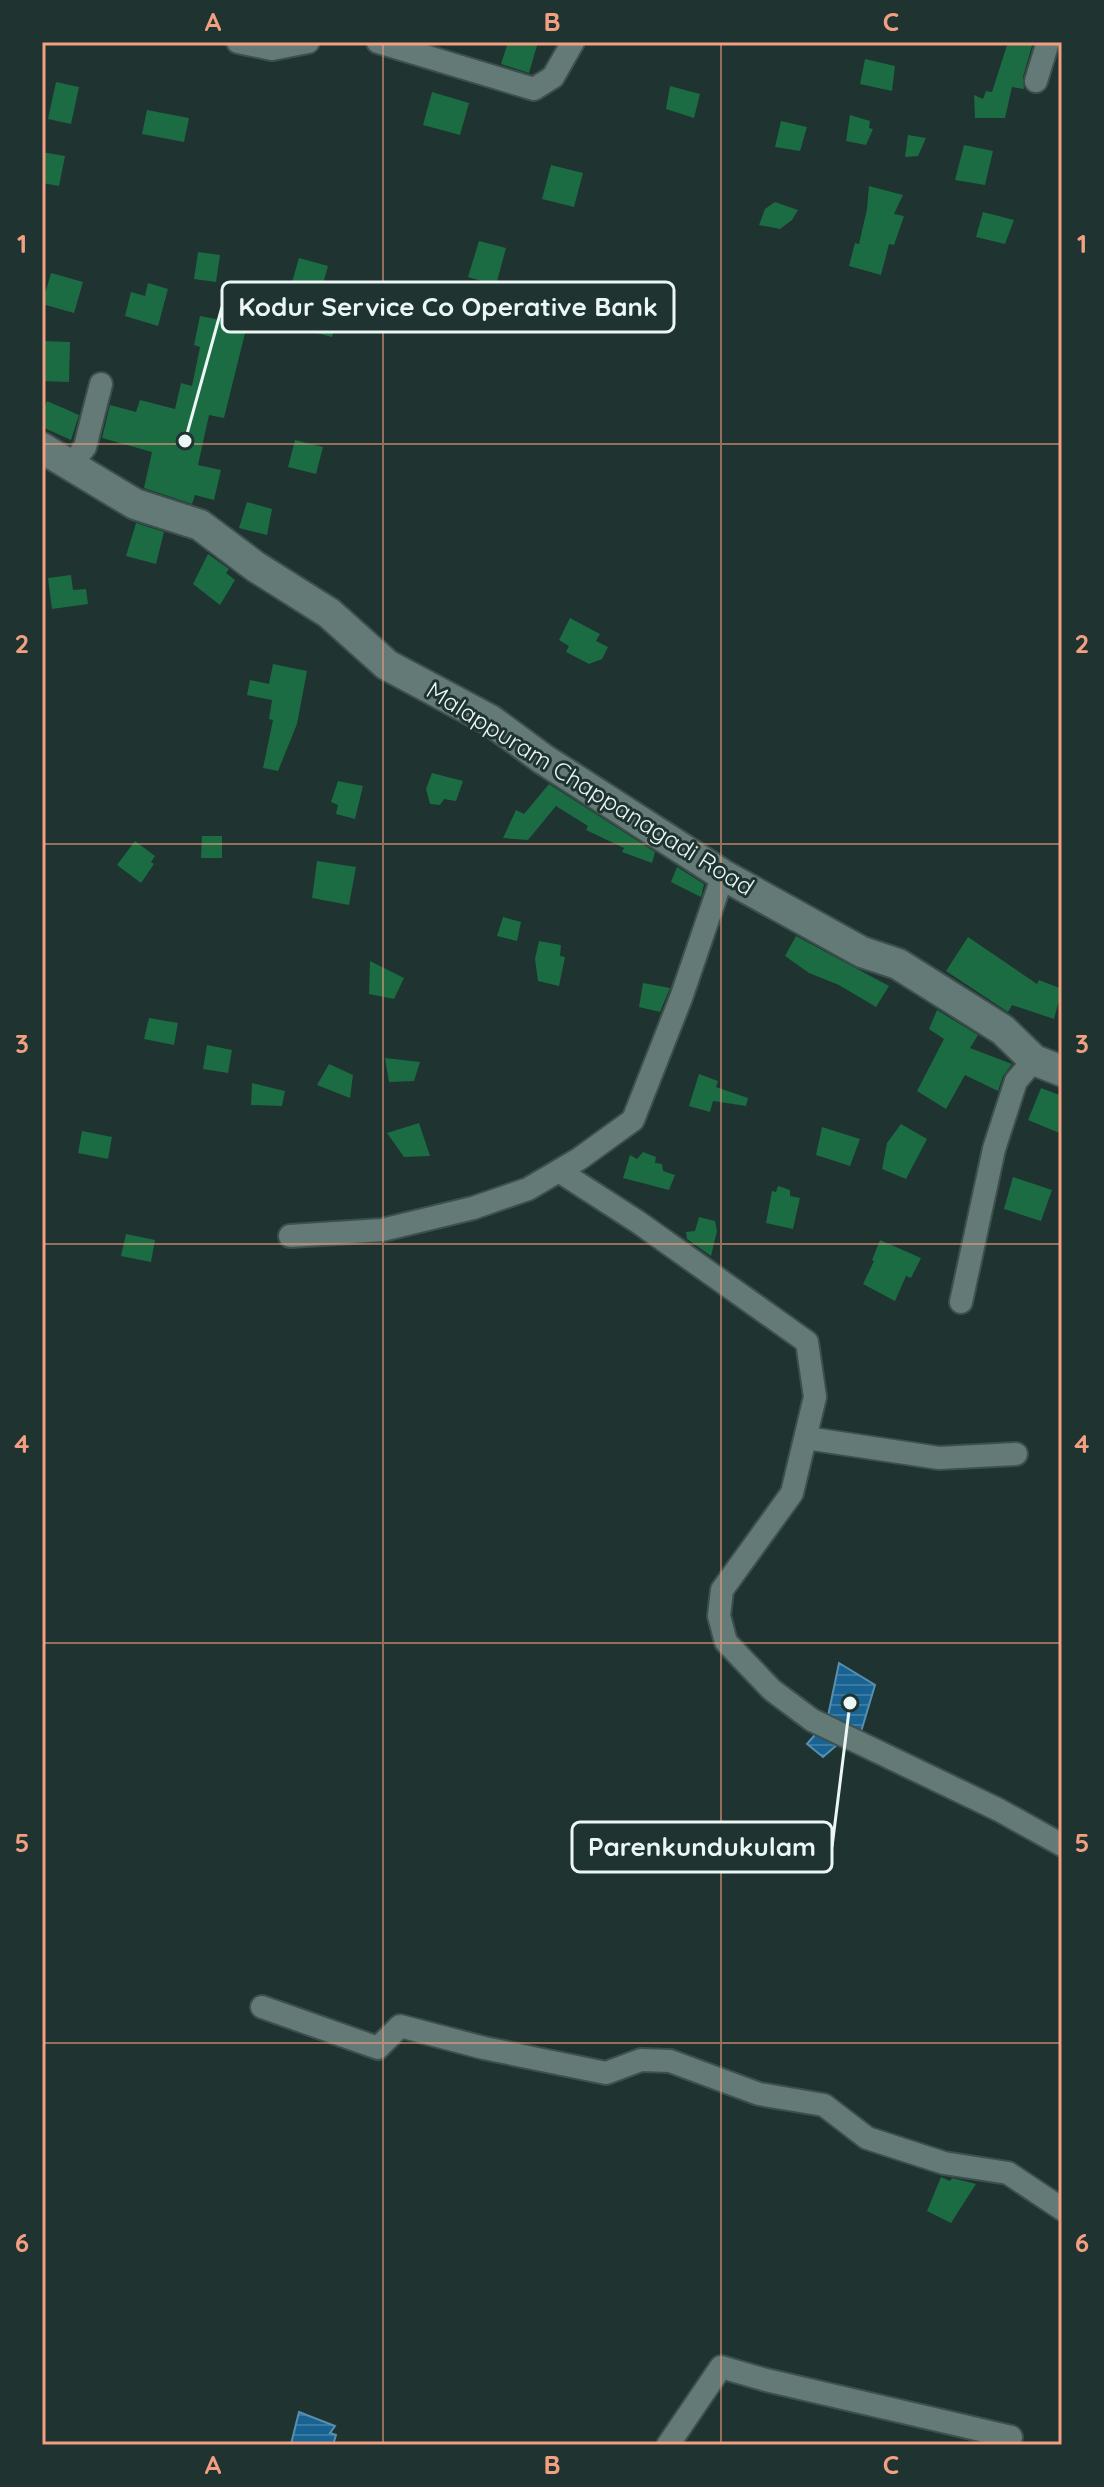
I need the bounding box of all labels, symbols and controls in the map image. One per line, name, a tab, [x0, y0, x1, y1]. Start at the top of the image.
text: A	[205, 5, 222, 38]
text: B	[543, 5, 561, 38]
text: C	[883, 5, 899, 38]
text: 1	[17, 227, 27, 260]
text: 1	[1077, 227, 1087, 260]
callout: Kodur Service Co Operative Bank	[222, 282, 674, 332]
text: Kodur Service Co Operative Bank	[238, 290, 658, 323]
text: 2	[15, 627, 29, 660]
text: 2	[1075, 627, 1089, 660]
street label: Malappuram Chappanagadi Road	[421, 675, 760, 902]
text: 3	[15, 1027, 29, 1060]
text: 3	[1075, 1027, 1089, 1060]
text: 4	[14, 1427, 30, 1460]
text: 4	[1074, 1427, 1090, 1460]
callout: Parenkundukulam	[572, 1822, 832, 1872]
text: 5	[15, 1826, 29, 1859]
text: 5	[1075, 1826, 1089, 1859]
text: Parenkundukulam	[588, 1830, 816, 1863]
text: 6	[15, 2226, 29, 2259]
text: 6	[1075, 2226, 1089, 2259]
text: A	[205, 2448, 222, 2481]
text: B	[543, 2448, 561, 2481]
text: C	[883, 2448, 899, 2481]

